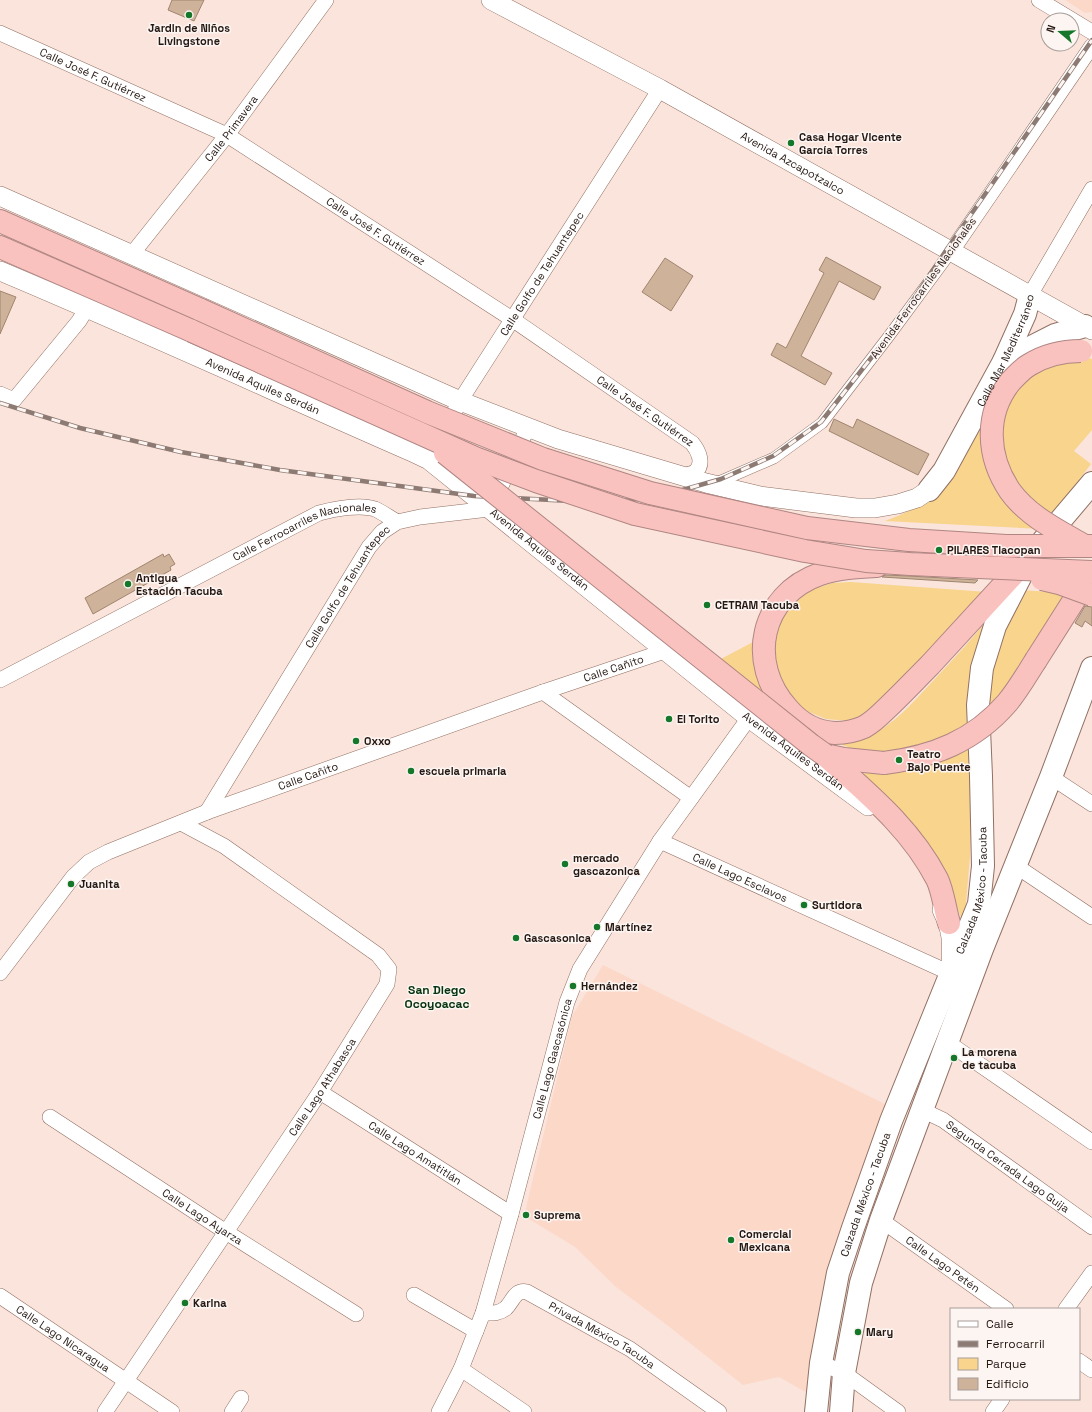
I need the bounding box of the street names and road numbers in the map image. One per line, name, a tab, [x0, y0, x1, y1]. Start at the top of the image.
street label: Calle José F. Gutiérrez	[38, 45, 149, 105]
street label: Calle Primavera	[201, 92, 261, 164]
street label: Avenida Azcapotzalco	[738, 128, 847, 198]
street label: Calle José F. Gutiérrez	[324, 194, 428, 268]
street label: Calle Golfo de Tehuantepec	[497, 209, 587, 338]
street label: Avenida Ferrocarriles Nacionales	[867, 214, 979, 361]
street label: Calle Mar Mediterráneo	[973, 292, 1037, 409]
street label: Avenida Aquiles Serdán	[204, 354, 322, 417]
street label: Calle José F. Gutiérrez	[594, 372, 697, 449]
street label: Calle Ferrocarriles Nacionales	[230, 500, 379, 564]
street label: Avenida Aquiles Serdán	[487, 505, 592, 593]
street label: Calle Golfo de Tehuantepec	[302, 522, 393, 651]
street label: Calle Cañito	[582, 652, 646, 685]
street label: Avenida Aquiles Serdán	[740, 708, 847, 793]
street label: Calle Cañito	[276, 759, 340, 793]
street label: Calzada México - Tacuba	[952, 826, 990, 956]
street label: Calle Lago Esclavos	[690, 850, 790, 905]
street label: Calle Lago Gascasónica	[529, 996, 575, 1121]
street label: Calle Lago Athabasca	[285, 1035, 359, 1139]
street label: Segunda Cerrada Lago Guija	[943, 1117, 1073, 1216]
street label: Calle Lago Amatitlán	[366, 1118, 464, 1188]
street label: Calzada México - Tacuba	[837, 1130, 894, 1258]
street label: Calle Lago Ayarza	[160, 1185, 246, 1248]
street label: Calle Lago Petén	[903, 1233, 983, 1295]
street label: Privada México Tacuba	[546, 1298, 658, 1372]
street label: Calle Lago Nicaragua	[13, 1302, 113, 1375]

